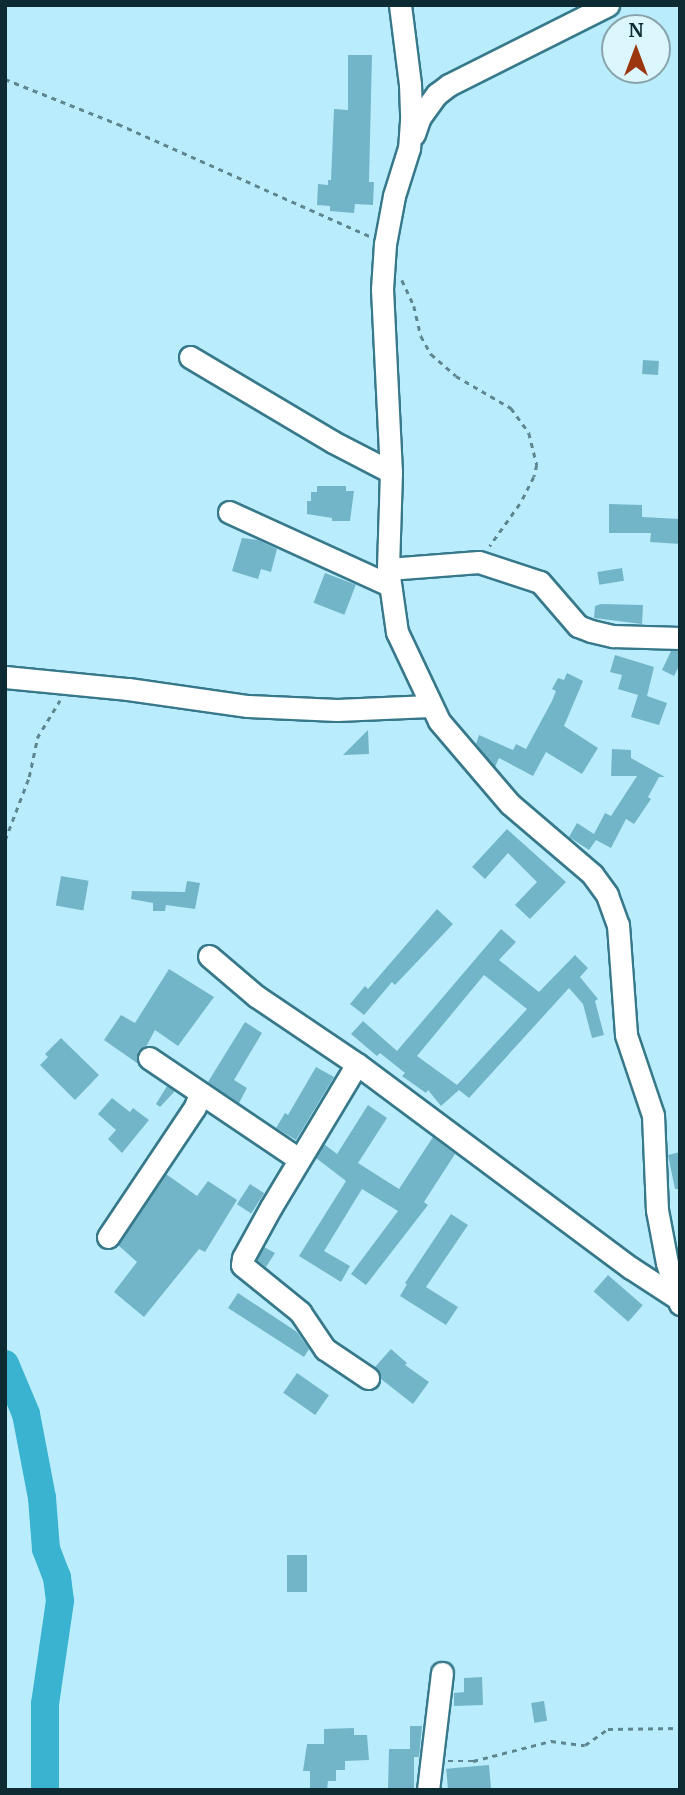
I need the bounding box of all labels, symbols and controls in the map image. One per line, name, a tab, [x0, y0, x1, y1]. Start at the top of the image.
north arrow	[601, 14, 671, 84]
text: N	[628, 18, 644, 42]

